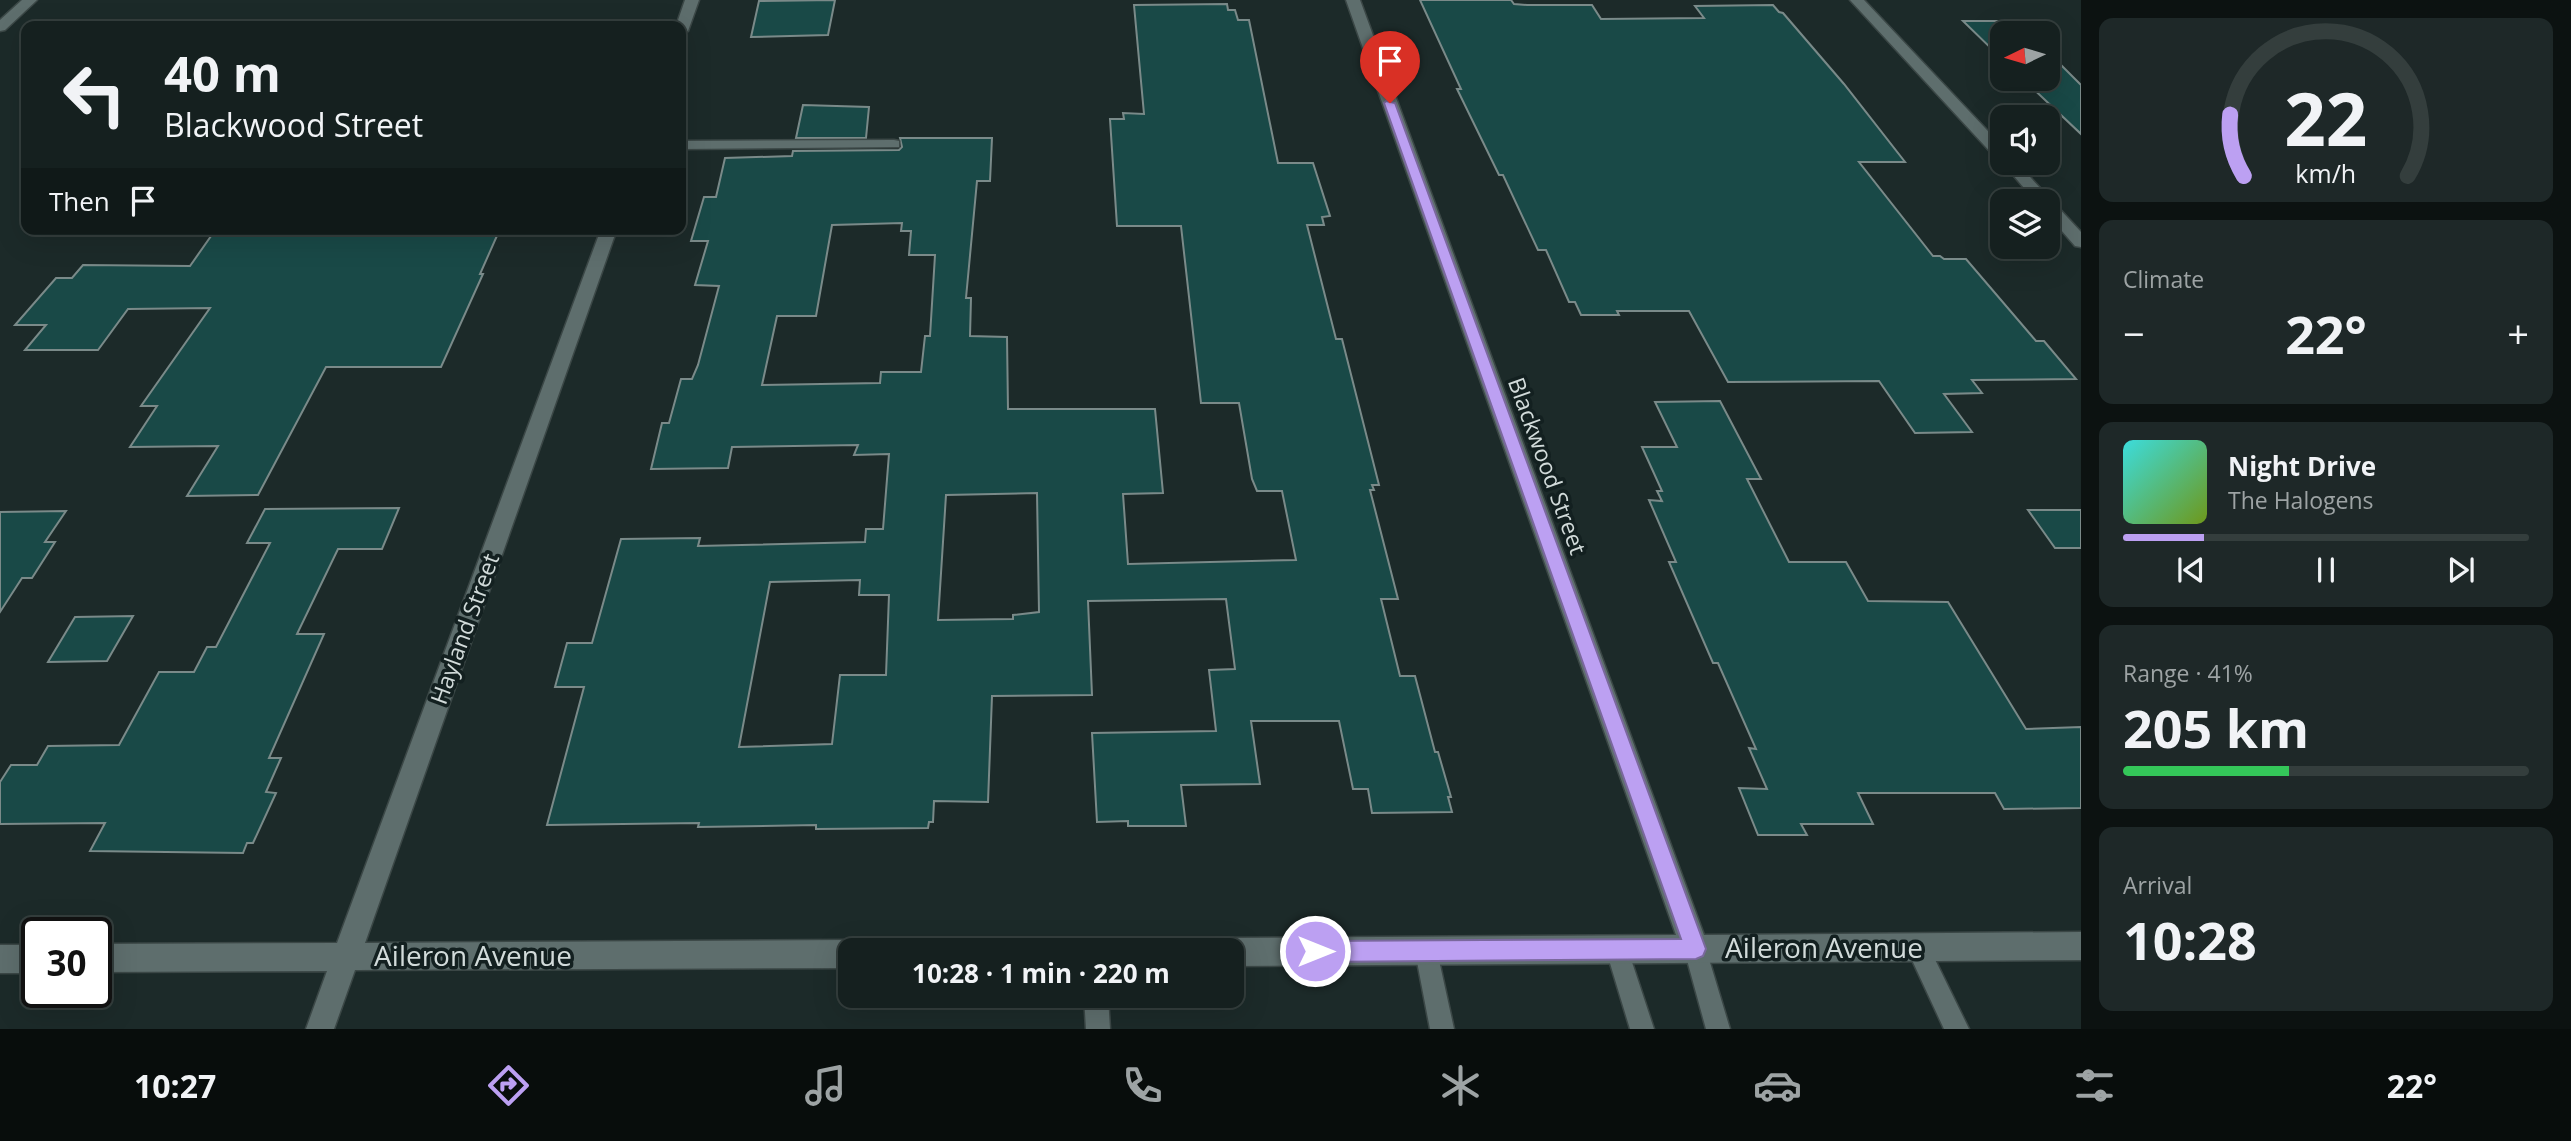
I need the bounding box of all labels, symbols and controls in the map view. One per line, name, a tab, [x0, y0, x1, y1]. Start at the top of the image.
north arrow	[1990, 21, 2060, 91]
map controls	[1990, 21, 2060, 259]
pin	[1360, 31, 1420, 103]
text: 40 m	[164, 40, 281, 106]
icon: arrive	[1371, 42, 1409, 80]
icon: left	[49, 49, 140, 140]
text: 22	[2284, 68, 2368, 167]
text: Blackwood Street	[164, 103, 423, 146]
button: sound	[1990, 105, 2060, 175]
text: km/h	[2296, 156, 2356, 190]
icon: arrive	[124, 182, 162, 220]
text: Then	[49, 183, 110, 219]
button: layers	[1990, 189, 2060, 259]
text: Climate	[2123, 263, 2204, 295]
text: 22°	[2285, 298, 2367, 369]
text: −	[2123, 307, 2145, 359]
text: +	[2507, 307, 2529, 359]
street label: Blackwood Street	[1501, 373, 1595, 559]
text: Night Drive	[2228, 448, 2376, 484]
text: The Halogens	[2228, 484, 2374, 516]
street label: Hayland Street	[422, 549, 506, 708]
icon: previous	[2172, 551, 2210, 589]
icon: pause	[2307, 551, 2345, 589]
icon: next	[2442, 551, 2480, 589]
text: Range · 41%	[2123, 657, 2253, 689]
text: 205 km	[2123, 692, 2309, 763]
text: Arrival	[2123, 869, 2192, 901]
text: 10:28	[2123, 904, 2257, 975]
position arrow	[1278, 914, 1352, 988]
speed limit sign: 30	[21, 917, 112, 1008]
street label: Aileron Avenue	[1725, 928, 1923, 966]
street label: Aileron Avenue	[374, 936, 572, 974]
text: 10:28 · 1 min · 220 m	[912, 955, 1170, 991]
icon: directions	[484, 1061, 533, 1110]
icon: music	[801, 1061, 850, 1110]
icon: phone	[1118, 1061, 1167, 1110]
icon: climate	[1436, 1061, 1485, 1110]
icon: car	[1753, 1061, 1802, 1110]
icon: filters	[2070, 1061, 2119, 1110]
text: 10:27	[134, 1064, 216, 1107]
text: 22°	[2387, 1064, 2437, 1107]

